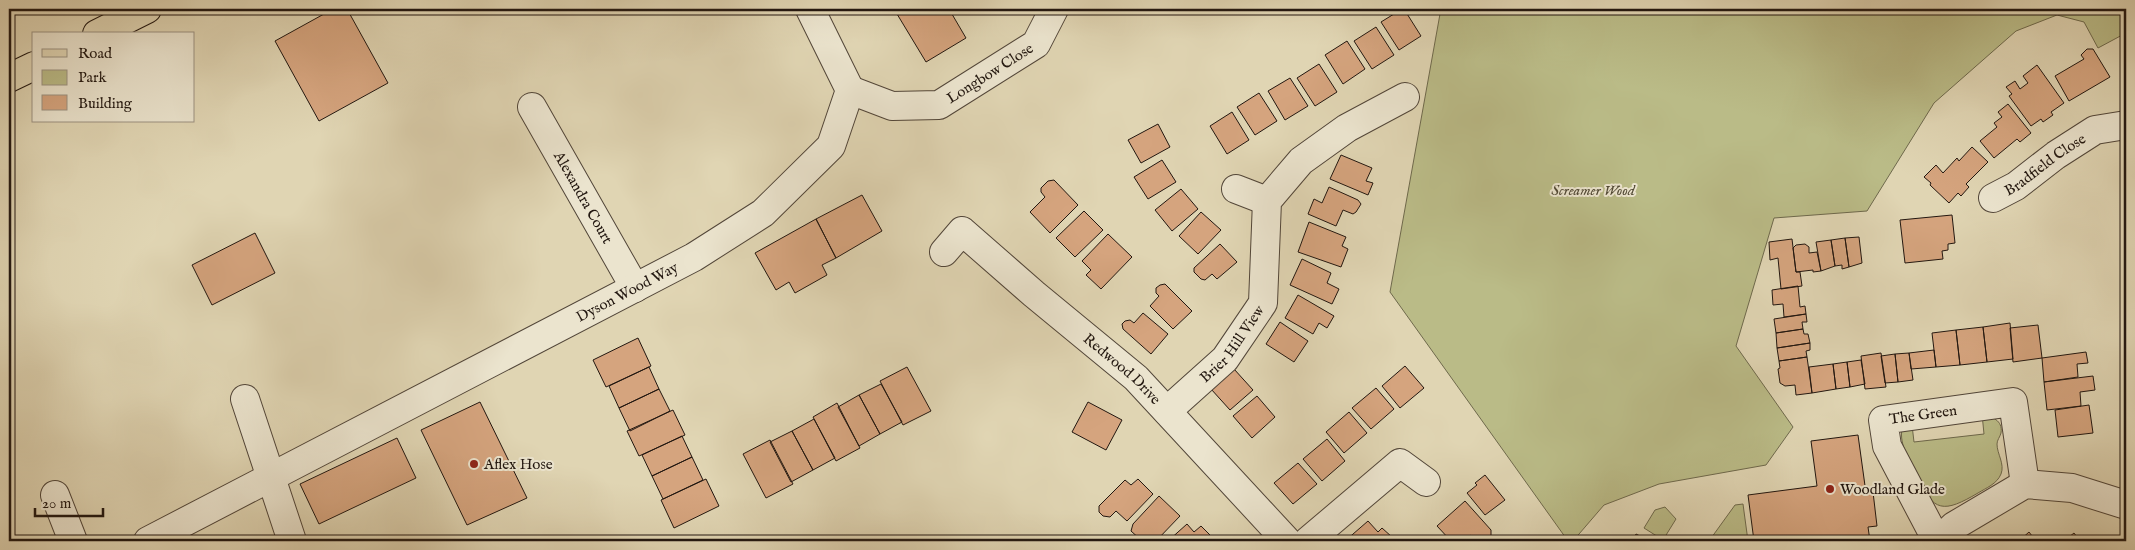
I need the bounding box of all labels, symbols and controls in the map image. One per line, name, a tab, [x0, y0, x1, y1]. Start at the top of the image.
legend	[32, 32, 195, 122]
street label: Longbow Close	[943, 39, 1037, 108]
text: Road	[78, 44, 113, 63]
text: Park	[78, 68, 108, 87]
text: Building	[78, 94, 133, 113]
street label: Bradfield Close	[2001, 129, 2090, 200]
street label: Alexandra Court	[549, 147, 617, 247]
park label: Screamer Wood	[1551, 181, 1636, 200]
street label: Dyson Wood Way	[573, 258, 682, 327]
street label: Brier Hill View	[1196, 301, 1269, 387]
street label: Redwood Drive	[1079, 329, 1165, 409]
street label: The Green	[1888, 401, 1958, 429]
place label: Aflex Hose	[483, 455, 553, 474]
marker: Aflex Hose	[468, 458, 480, 470]
place label: Woodland Glade	[1840, 480, 1945, 499]
marker: Woodland Glade	[1824, 483, 1836, 495]
scale bar	[35, 485, 102, 517]
text: 20 m	[42, 494, 72, 513]

